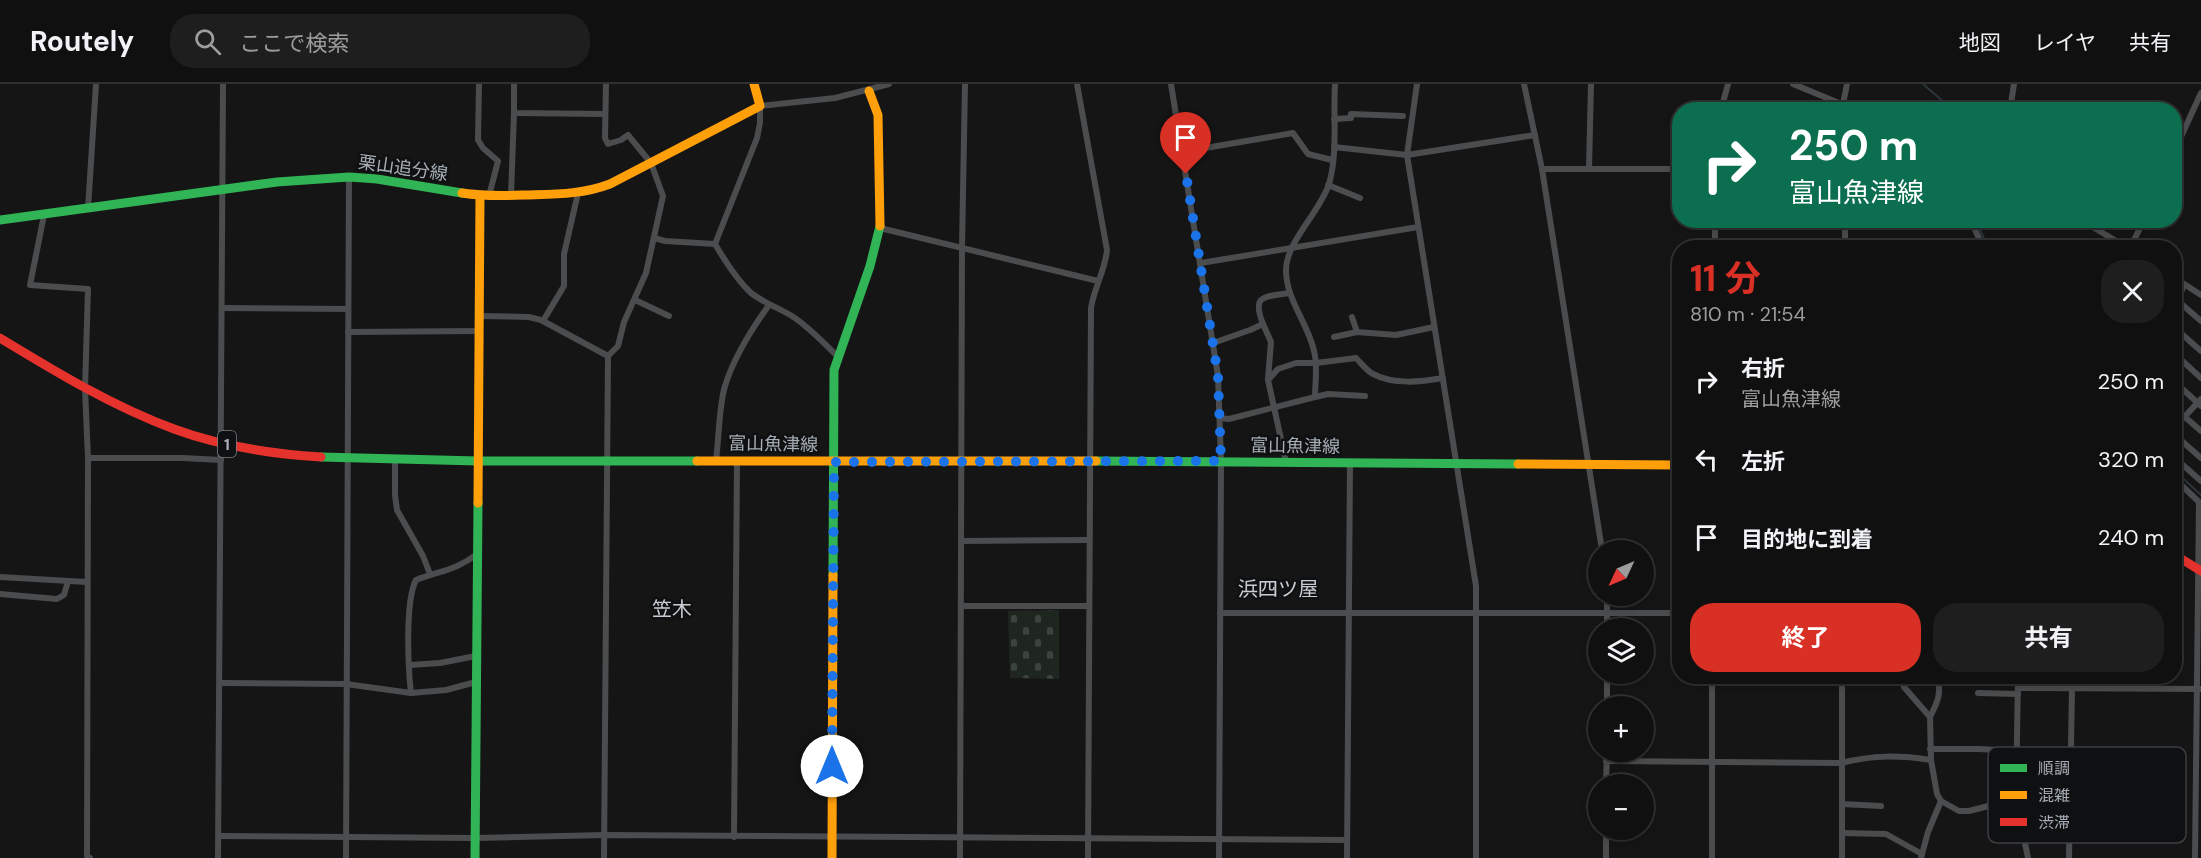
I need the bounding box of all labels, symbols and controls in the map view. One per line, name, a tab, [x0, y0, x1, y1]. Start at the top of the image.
search box	[170, 14, 590, 68]
text: Routely	[30, 23, 134, 60]
icon: search	[191, 25, 224, 58]
text: ここで検索	[239, 29, 349, 58]
text: 地図	[1959, 29, 2001, 57]
text: レイヤ	[2034, 29, 2096, 57]
text: 共有	[2129, 29, 2171, 57]
pin	[1160, 112, 1211, 174]
text: 250 m	[1789, 118, 1918, 173]
icon: arrive	[1169, 121, 1202, 154]
icon: right	[1690, 126, 1768, 204]
street label: 栗山追分線	[357, 150, 449, 186]
text: 富山魚津線	[1789, 175, 1924, 210]
text: 11 分	[1690, 255, 1761, 302]
button: close	[2101, 260, 2164, 323]
text: 810 m · 21:54	[1690, 301, 1806, 327]
text: 右折	[1741, 354, 1785, 383]
icon: right	[1690, 365, 1723, 398]
text: 250 m	[2097, 367, 2164, 396]
text: 富山魚津線	[1741, 386, 1841, 412]
road number: 1	[218, 431, 236, 457]
street label: 富山魚津線	[728, 431, 818, 457]
street label: 富山魚津線	[1250, 433, 1340, 459]
icon: left	[1690, 443, 1723, 476]
text: 320 m	[2098, 445, 2164, 474]
text: 左折	[1741, 447, 1785, 476]
icon: arrive	[1690, 521, 1723, 554]
text: 240 m	[2098, 523, 2164, 552]
text: 目的地に到着	[1741, 525, 1873, 554]
north arrow	[1588, 540, 1654, 606]
map controls	[1588, 540, 1654, 840]
district label: 浜四ツ屋	[1238, 576, 1318, 602]
district label: 笠木	[652, 596, 692, 622]
button: 終了	[1690, 603, 1921, 672]
button: 共有	[1933, 603, 2164, 672]
button: layers	[1588, 618, 1654, 684]
button: +	[1588, 696, 1654, 762]
position arrow	[800, 734, 864, 798]
legend	[1988, 747, 2186, 843]
text: 順調	[2038, 758, 2070, 779]
button: −	[1588, 774, 1654, 840]
text: 混雑	[2038, 785, 2070, 806]
text: 渋滞	[2038, 812, 2070, 833]

